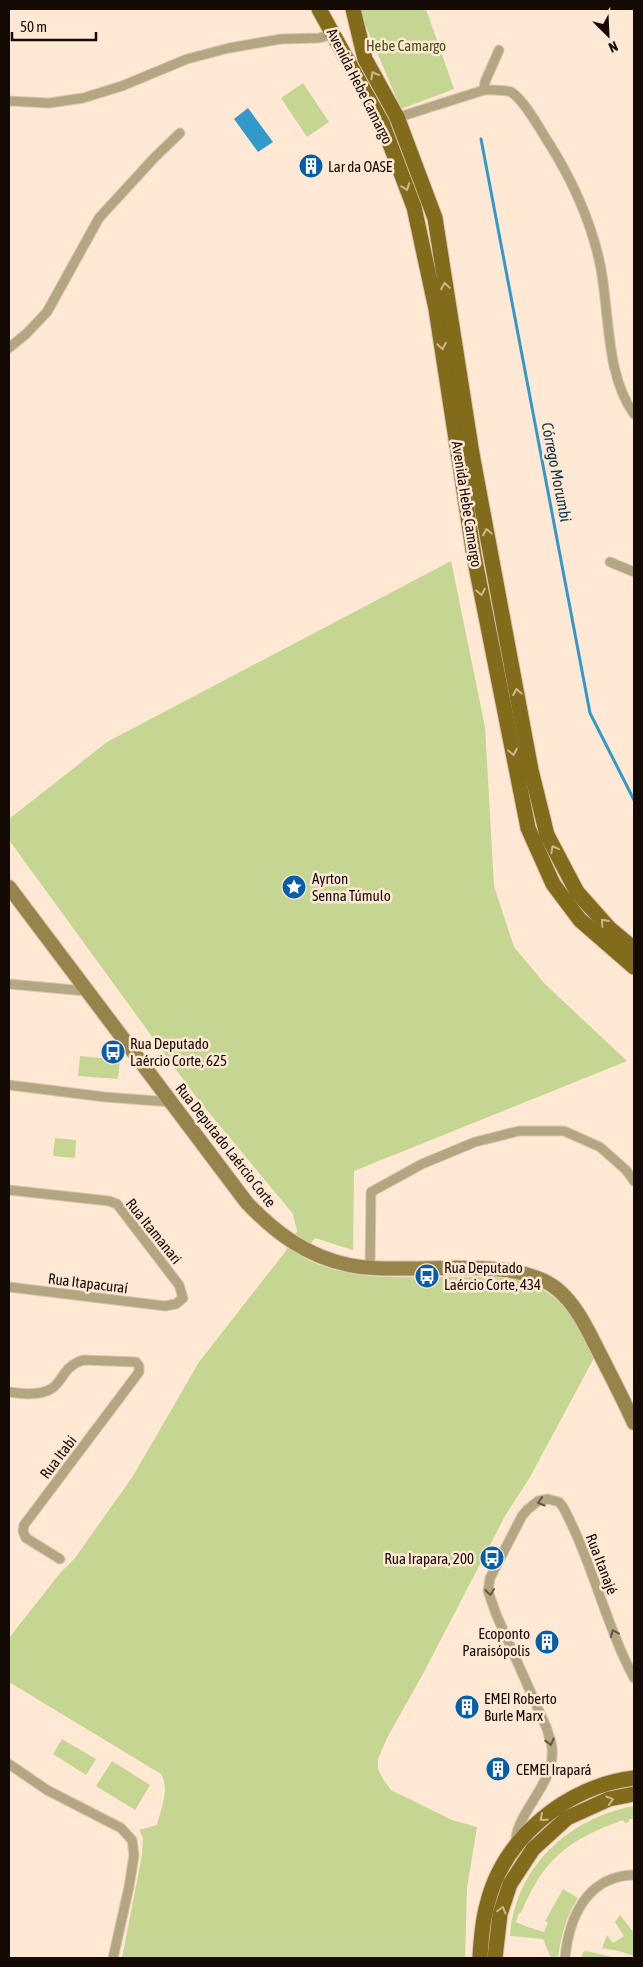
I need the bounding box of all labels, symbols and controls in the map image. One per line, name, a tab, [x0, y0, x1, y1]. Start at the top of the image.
scale bar	[12, 10, 96, 42]
north arrow	[583, 10, 633, 60]
text: 50 m	[20, 18, 47, 35]
street label: Avenida Hebe Camargo	[324, 25, 396, 147]
park label: Hebe Camargo	[366, 37, 446, 54]
text: N	[606, 38, 620, 56]
one-way arrow	[370, 71, 380, 80]
building icon: Lar da OASE	[298, 153, 324, 179]
place label: Lar da OASE	[328, 158, 393, 175]
one-way arrow	[401, 183, 411, 191]
one-way arrow	[441, 281, 451, 290]
one-way arrow	[436, 342, 447, 350]
water label: Córrego Morumbi	[538, 421, 576, 524]
street label: Avenida Hebe Camargo	[449, 440, 485, 568]
one-way arrow	[482, 528, 492, 537]
one-way arrow	[476, 588, 486, 597]
one-way arrow	[512, 688, 522, 696]
one-way arrow	[507, 747, 518, 756]
one-way arrow	[551, 846, 561, 855]
place label: Ayrton Senna Túmulo	[312, 870, 391, 904]
place icon: Ayrton Senna Túmulo	[281, 874, 307, 900]
one-way arrow	[601, 919, 610, 928]
place label: Rua Deputado Laércio Corte, 625	[130, 1035, 227, 1069]
bus stop icon: Rua Deputado Laércio Corte, 625	[100, 1039, 126, 1065]
street label: Rua Deputado Laércio Corte	[173, 1080, 280, 1210]
street label: Rua Itamanari	[123, 1195, 185, 1267]
place label: Rua Deputado Laércio Corte, 434	[444, 1259, 541, 1293]
bus stop icon: Rua Deputado Laércio Corte, 434	[414, 1263, 440, 1289]
street label: Rua Itapacuraí	[47, 1270, 129, 1296]
street label: Rua Itabi	[36, 1432, 80, 1482]
one-way arrow	[537, 1496, 546, 1506]
street label: Rua Itanajé	[583, 1531, 621, 1597]
bus stop icon: Rua Irapara, 200	[479, 1545, 505, 1571]
place label: Rua Irapara, 200	[384, 1550, 474, 1567]
one-way arrow	[484, 1589, 495, 1597]
place label: Ecoponto Paraisópolis	[462, 1625, 530, 1659]
building icon: Ecoponto Paraisópolis	[534, 1629, 560, 1655]
one-way arrow	[610, 1629, 621, 1638]
place label: EMEI Roberto Burle Marx	[484, 1690, 557, 1724]
building icon: EMEI Roberto Burle Marx	[454, 1694, 480, 1720]
one-way arrow	[544, 1738, 555, 1747]
building icon: CEMEI Irapará	[485, 1756, 511, 1782]
place label: CEMEI Irapará	[516, 1761, 592, 1778]
one-way arrow	[605, 1795, 614, 1805]
one-way arrow	[540, 1812, 549, 1821]
one-way arrow	[496, 1906, 507, 1915]

